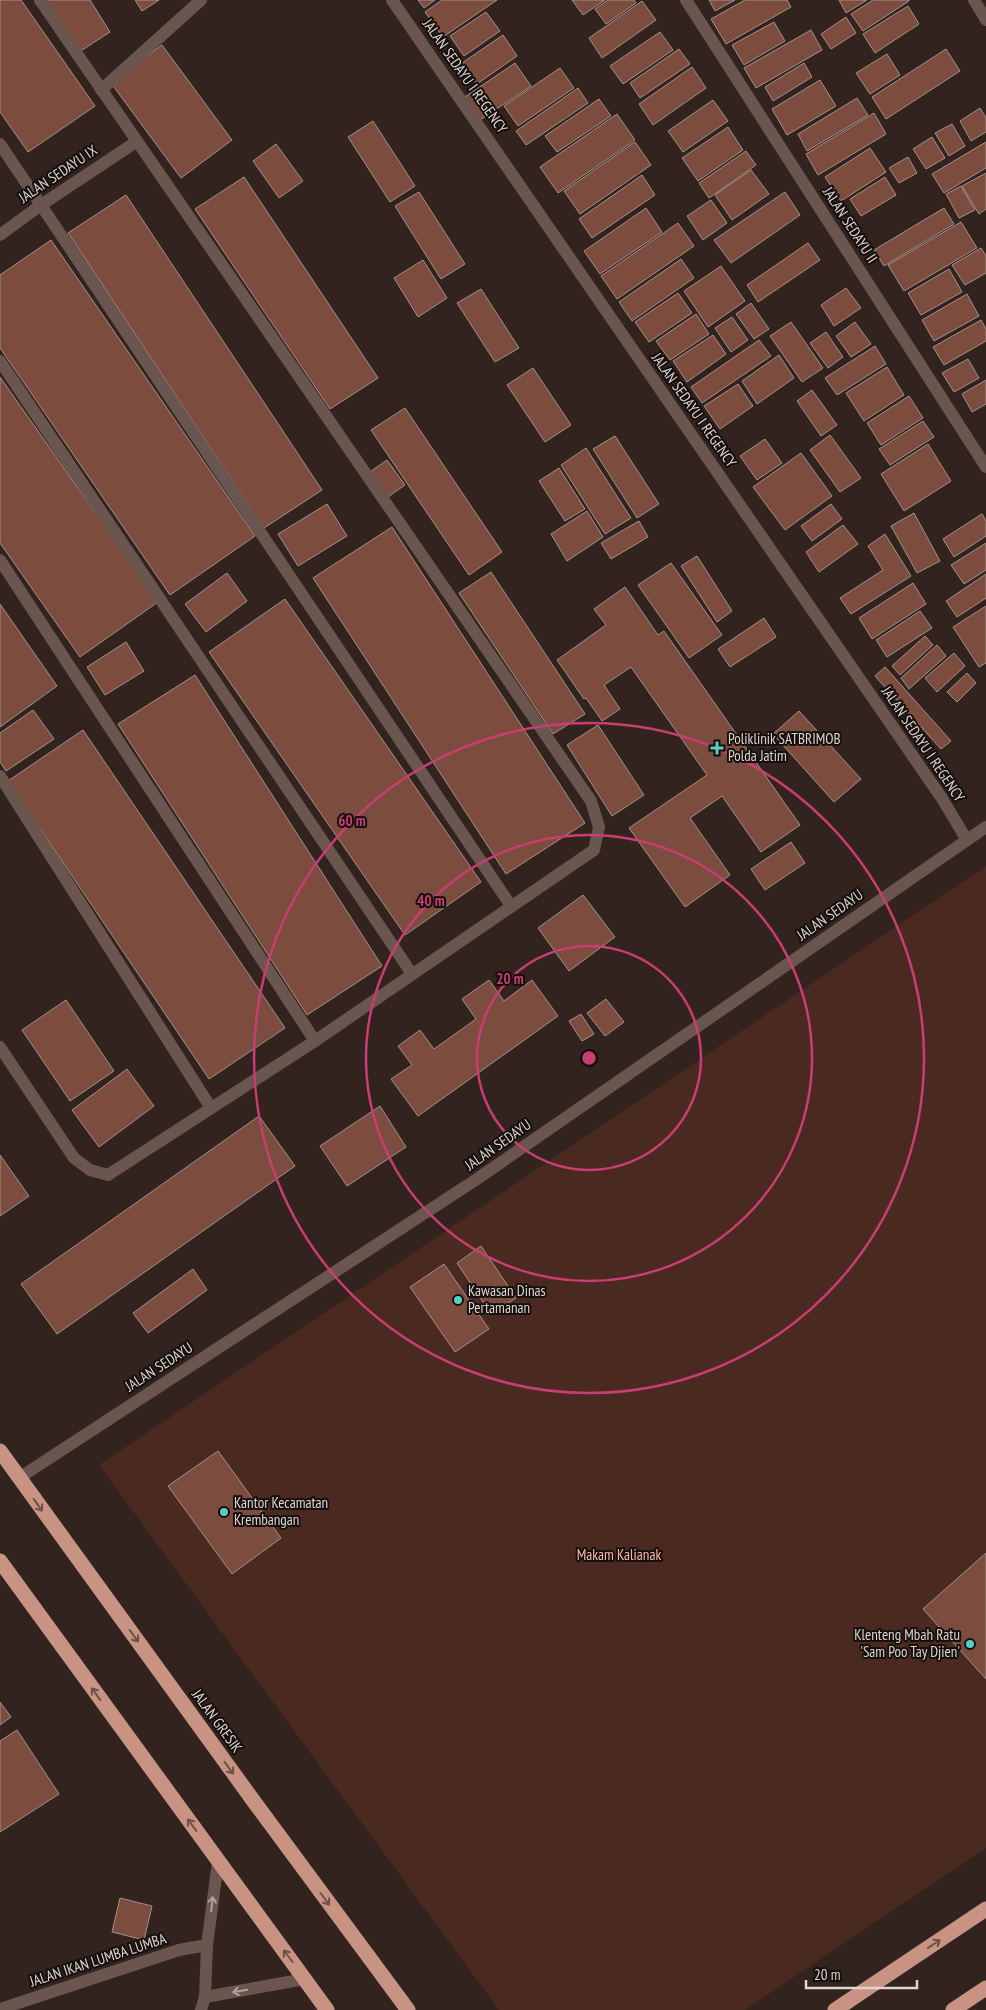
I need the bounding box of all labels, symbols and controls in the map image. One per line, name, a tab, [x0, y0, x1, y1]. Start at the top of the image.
street label: JALAN SEDAYU I REGENCY	[418, 14, 512, 137]
street label: JALAN SEDAYU IX	[14, 140, 101, 207]
street label: JALAN SEDAYU II	[818, 182, 882, 266]
street label: JALAN SEDAYU I REGENCY	[647, 348, 741, 471]
street label: JALAN SEDAYU I REGENCY	[877, 682, 969, 805]
place label: Poliklinik SATBRIMOB Polda Jatim	[728, 729, 841, 765]
marker: Poliklinik SATBRIMOB Polda Jatim	[710, 741, 724, 755]
text: 60 m	[338, 811, 366, 830]
street label: JALAN SEDAYU	[792, 885, 867, 945]
text: 40 m	[417, 891, 445, 910]
text: 20 m	[496, 969, 524, 988]
centre of rings	[580, 1049, 598, 1067]
street label: JALAN SEDAYU	[460, 1115, 535, 1175]
place label: Kawasan Dinas Pertamanan	[468, 1281, 546, 1317]
marker: Kawasan Dinas Pertamanan	[452, 1294, 464, 1306]
street label: JALAN SEDAYU	[121, 1338, 196, 1396]
place label: Kantor Kecamatan Krembangan	[234, 1493, 328, 1529]
one-way arrow	[33, 1498, 43, 1512]
marker: Kantor Kecamatan Krembangan	[218, 1506, 230, 1518]
park label: Makam Kalianak	[577, 1545, 661, 1564]
place label: Klenteng Mbah Ratu 'Sam Poo Tay Djien'	[854, 1625, 960, 1661]
one-way arrow	[128, 1629, 139, 1642]
marker: Klenteng Mbah Ratu 'Sam Poo Tay Djien'	[964, 1638, 976, 1650]
street label: JALAN GRESIK	[187, 1684, 247, 1757]
one-way arrow	[91, 1687, 101, 1701]
one-way arrow	[224, 1761, 234, 1775]
one-way arrow	[187, 1818, 197, 1832]
one-way arrow	[320, 1892, 331, 1905]
one-way arrow	[208, 1896, 218, 1912]
street label: JALAN IKAN LUMBA LUMBA	[26, 1928, 169, 1991]
one-way arrow	[927, 1939, 941, 1949]
one-way arrow	[283, 1949, 293, 1963]
scale bar	[806, 1958, 917, 1990]
text: 20 m	[814, 1965, 840, 1984]
one-way arrow	[232, 1987, 248, 1996]

